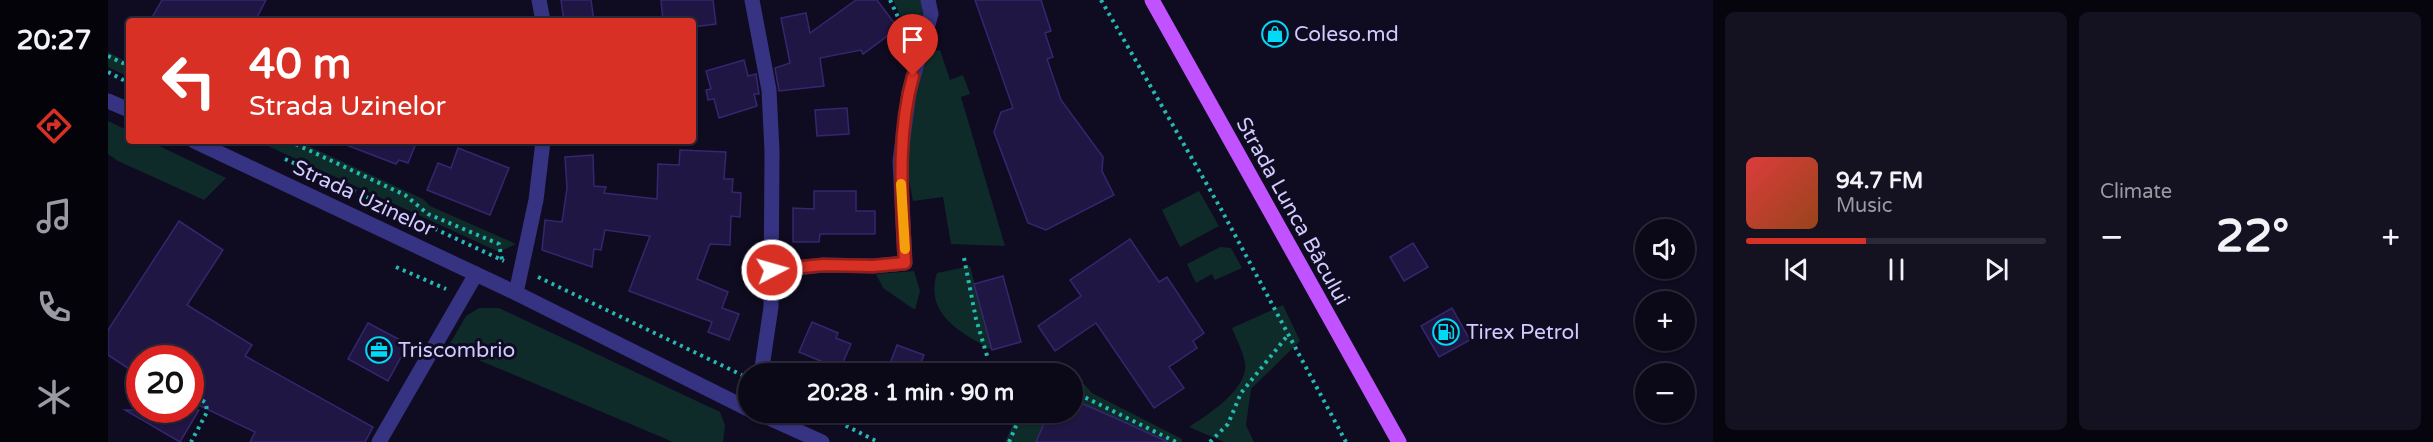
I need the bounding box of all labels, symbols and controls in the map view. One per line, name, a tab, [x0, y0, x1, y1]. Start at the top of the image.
pin	[887, 14, 938, 76]
shop icon: Coleso.md	[1260, 19, 1290, 49]
place label: Coleso.md	[1294, 22, 1399, 47]
icon: arrive	[896, 23, 929, 56]
text: 20:27	[17, 24, 91, 57]
text: 40 m	[249, 39, 351, 90]
icon: left	[150, 42, 228, 120]
text: Strada Uzinelor	[249, 90, 446, 123]
icon: directions	[33, 105, 75, 147]
street label: Strada Lunca Bâcului	[1231, 113, 1355, 309]
street label: Strada Uzinelor	[289, 155, 438, 242]
text: 94.7 FM	[1836, 168, 1923, 194]
text: Climate	[2100, 180, 2172, 204]
text: Music	[1836, 194, 1892, 218]
icon: music	[33, 195, 75, 237]
text: 22°	[2216, 210, 2289, 264]
text: −	[2100, 218, 2124, 257]
text: +	[2381, 218, 2400, 257]
map controls	[1635, 219, 1695, 423]
button: sound	[1635, 219, 1695, 279]
position arrow	[740, 238, 804, 302]
icon: previous	[1780, 253, 1813, 286]
icon: pause	[1880, 253, 1913, 286]
icon: next	[1980, 253, 2013, 286]
icon: phone	[33, 286, 75, 328]
button: +	[1635, 291, 1695, 351]
fuel station icon: Tirex Petrol	[1431, 317, 1461, 347]
place label: Tirex Petrol	[1466, 320, 1580, 345]
office icon: Triscombrio	[364, 335, 394, 365]
place label: Triscombrio	[398, 338, 515, 363]
speed limit sign: 20	[126, 345, 204, 423]
button: −	[1635, 363, 1695, 423]
icon: climate	[33, 376, 75, 418]
text: 20:28 · 1 min · 90 m	[807, 380, 1014, 406]

